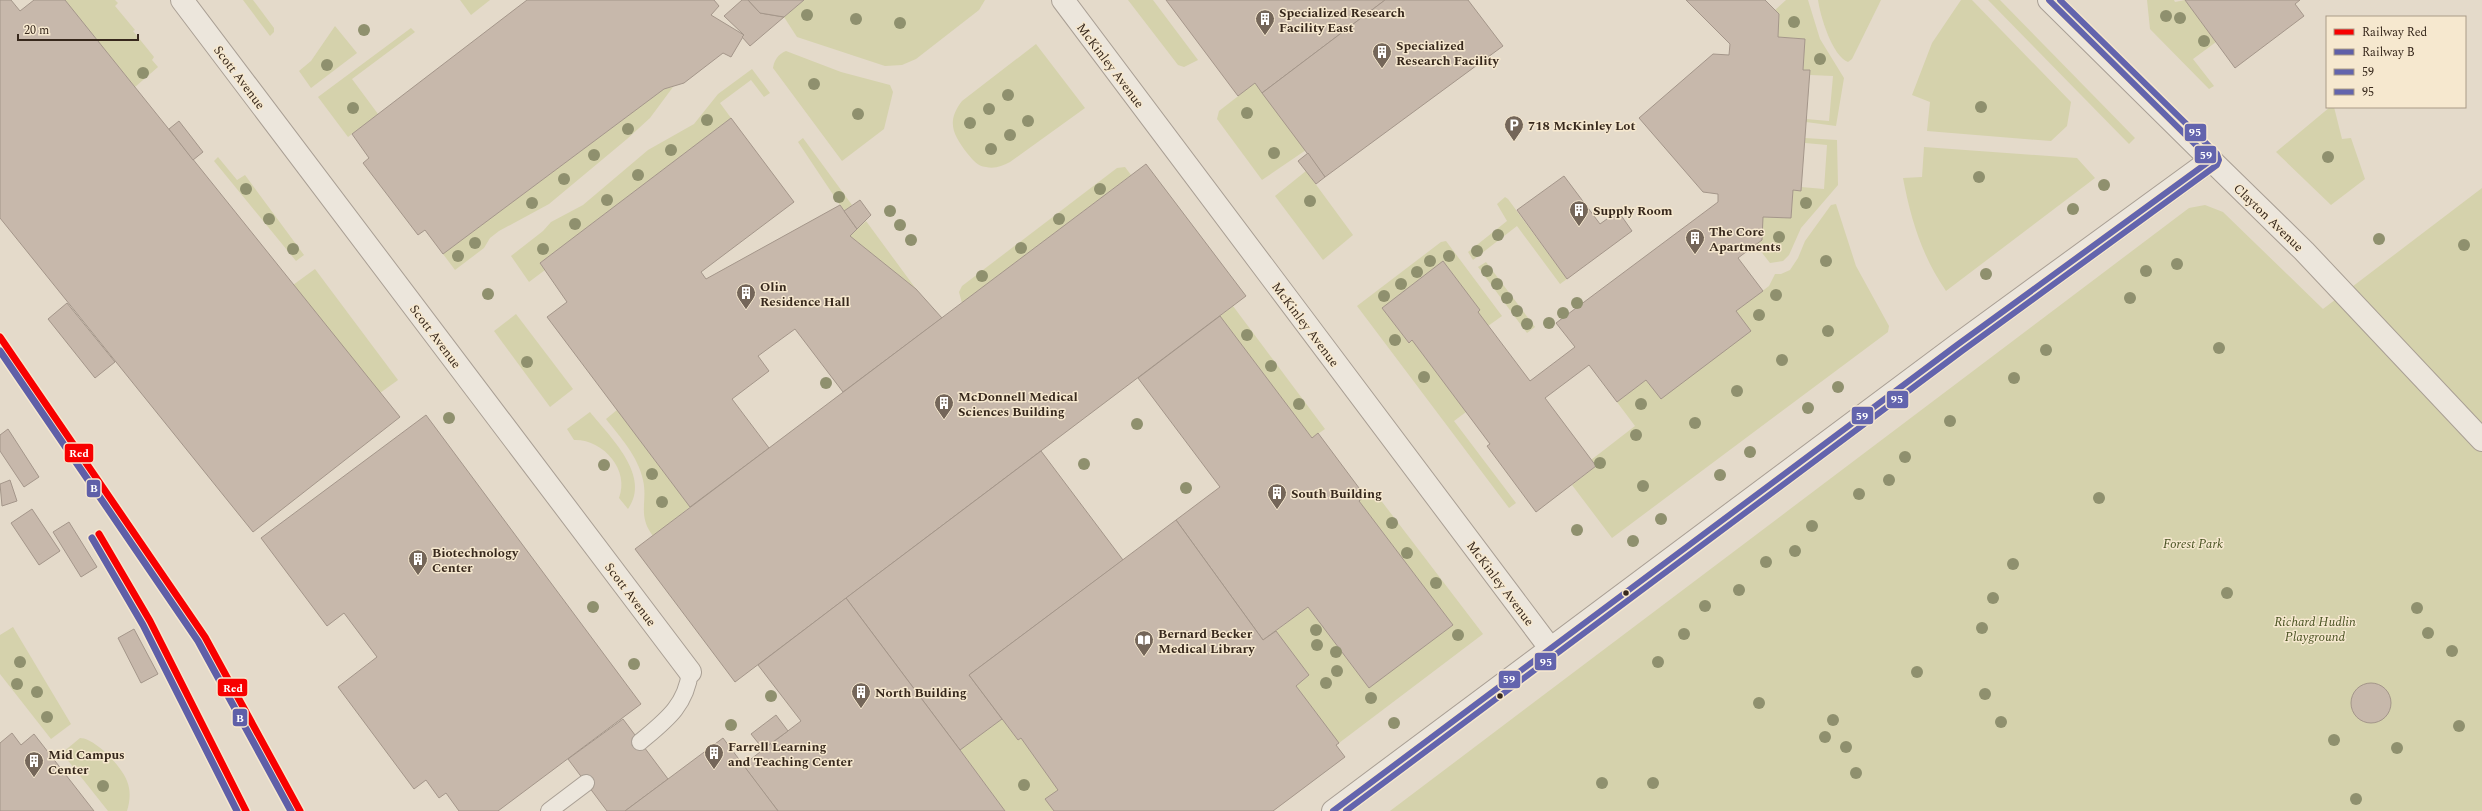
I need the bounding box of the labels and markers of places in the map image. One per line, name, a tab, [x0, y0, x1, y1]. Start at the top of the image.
place label: Specialized Research Facility East	[1279, 3, 1405, 38]
building icon: Specialized Research Facility East	[1254, 8, 1276, 36]
place label: Specialized Research Facility	[1396, 36, 1500, 71]
building icon: Specialized Research Facility	[1371, 41, 1393, 69]
parking icon: 718 McKinley Lot	[1503, 114, 1525, 142]
place label: 718 McKinley Lot	[1528, 116, 1636, 136]
building icon: Supply Room	[1568, 199, 1590, 227]
place label: Supply Room	[1593, 201, 1673, 221]
place label: The Core Apartments	[1709, 222, 1781, 257]
building icon: The Core Apartments	[1684, 227, 1706, 255]
place label: Olin Residence Hall	[760, 277, 850, 312]
building icon: Olin Residence Hall	[735, 282, 757, 310]
place label: McDonnell Medical Sciences Building	[958, 387, 1078, 422]
building icon: McDonnell Medical Sciences Building	[933, 392, 955, 420]
building icon: South Building	[1266, 482, 1288, 510]
place label: South Building	[1291, 484, 1382, 504]
place label: Biotechnology Center	[432, 543, 519, 578]
building icon: Biotechnology Center	[407, 548, 429, 576]
unlabelled marker	[1621, 588, 1631, 598]
place label: Bernard Becker Medical Library	[1158, 624, 1255, 659]
library icon: Bernard Becker Medical Library	[1133, 629, 1155, 657]
building icon: North Building	[850, 681, 872, 709]
place label: North Building	[875, 683, 967, 703]
unlabelled marker	[1495, 691, 1505, 701]
place label: Farrell Learning and Teaching Center	[728, 737, 853, 772]
building icon: Farrell Learning and Teaching Center	[703, 742, 725, 770]
place label: Mid Campus Center	[48, 745, 125, 780]
building icon: Mid Campus Center	[23, 750, 45, 778]

